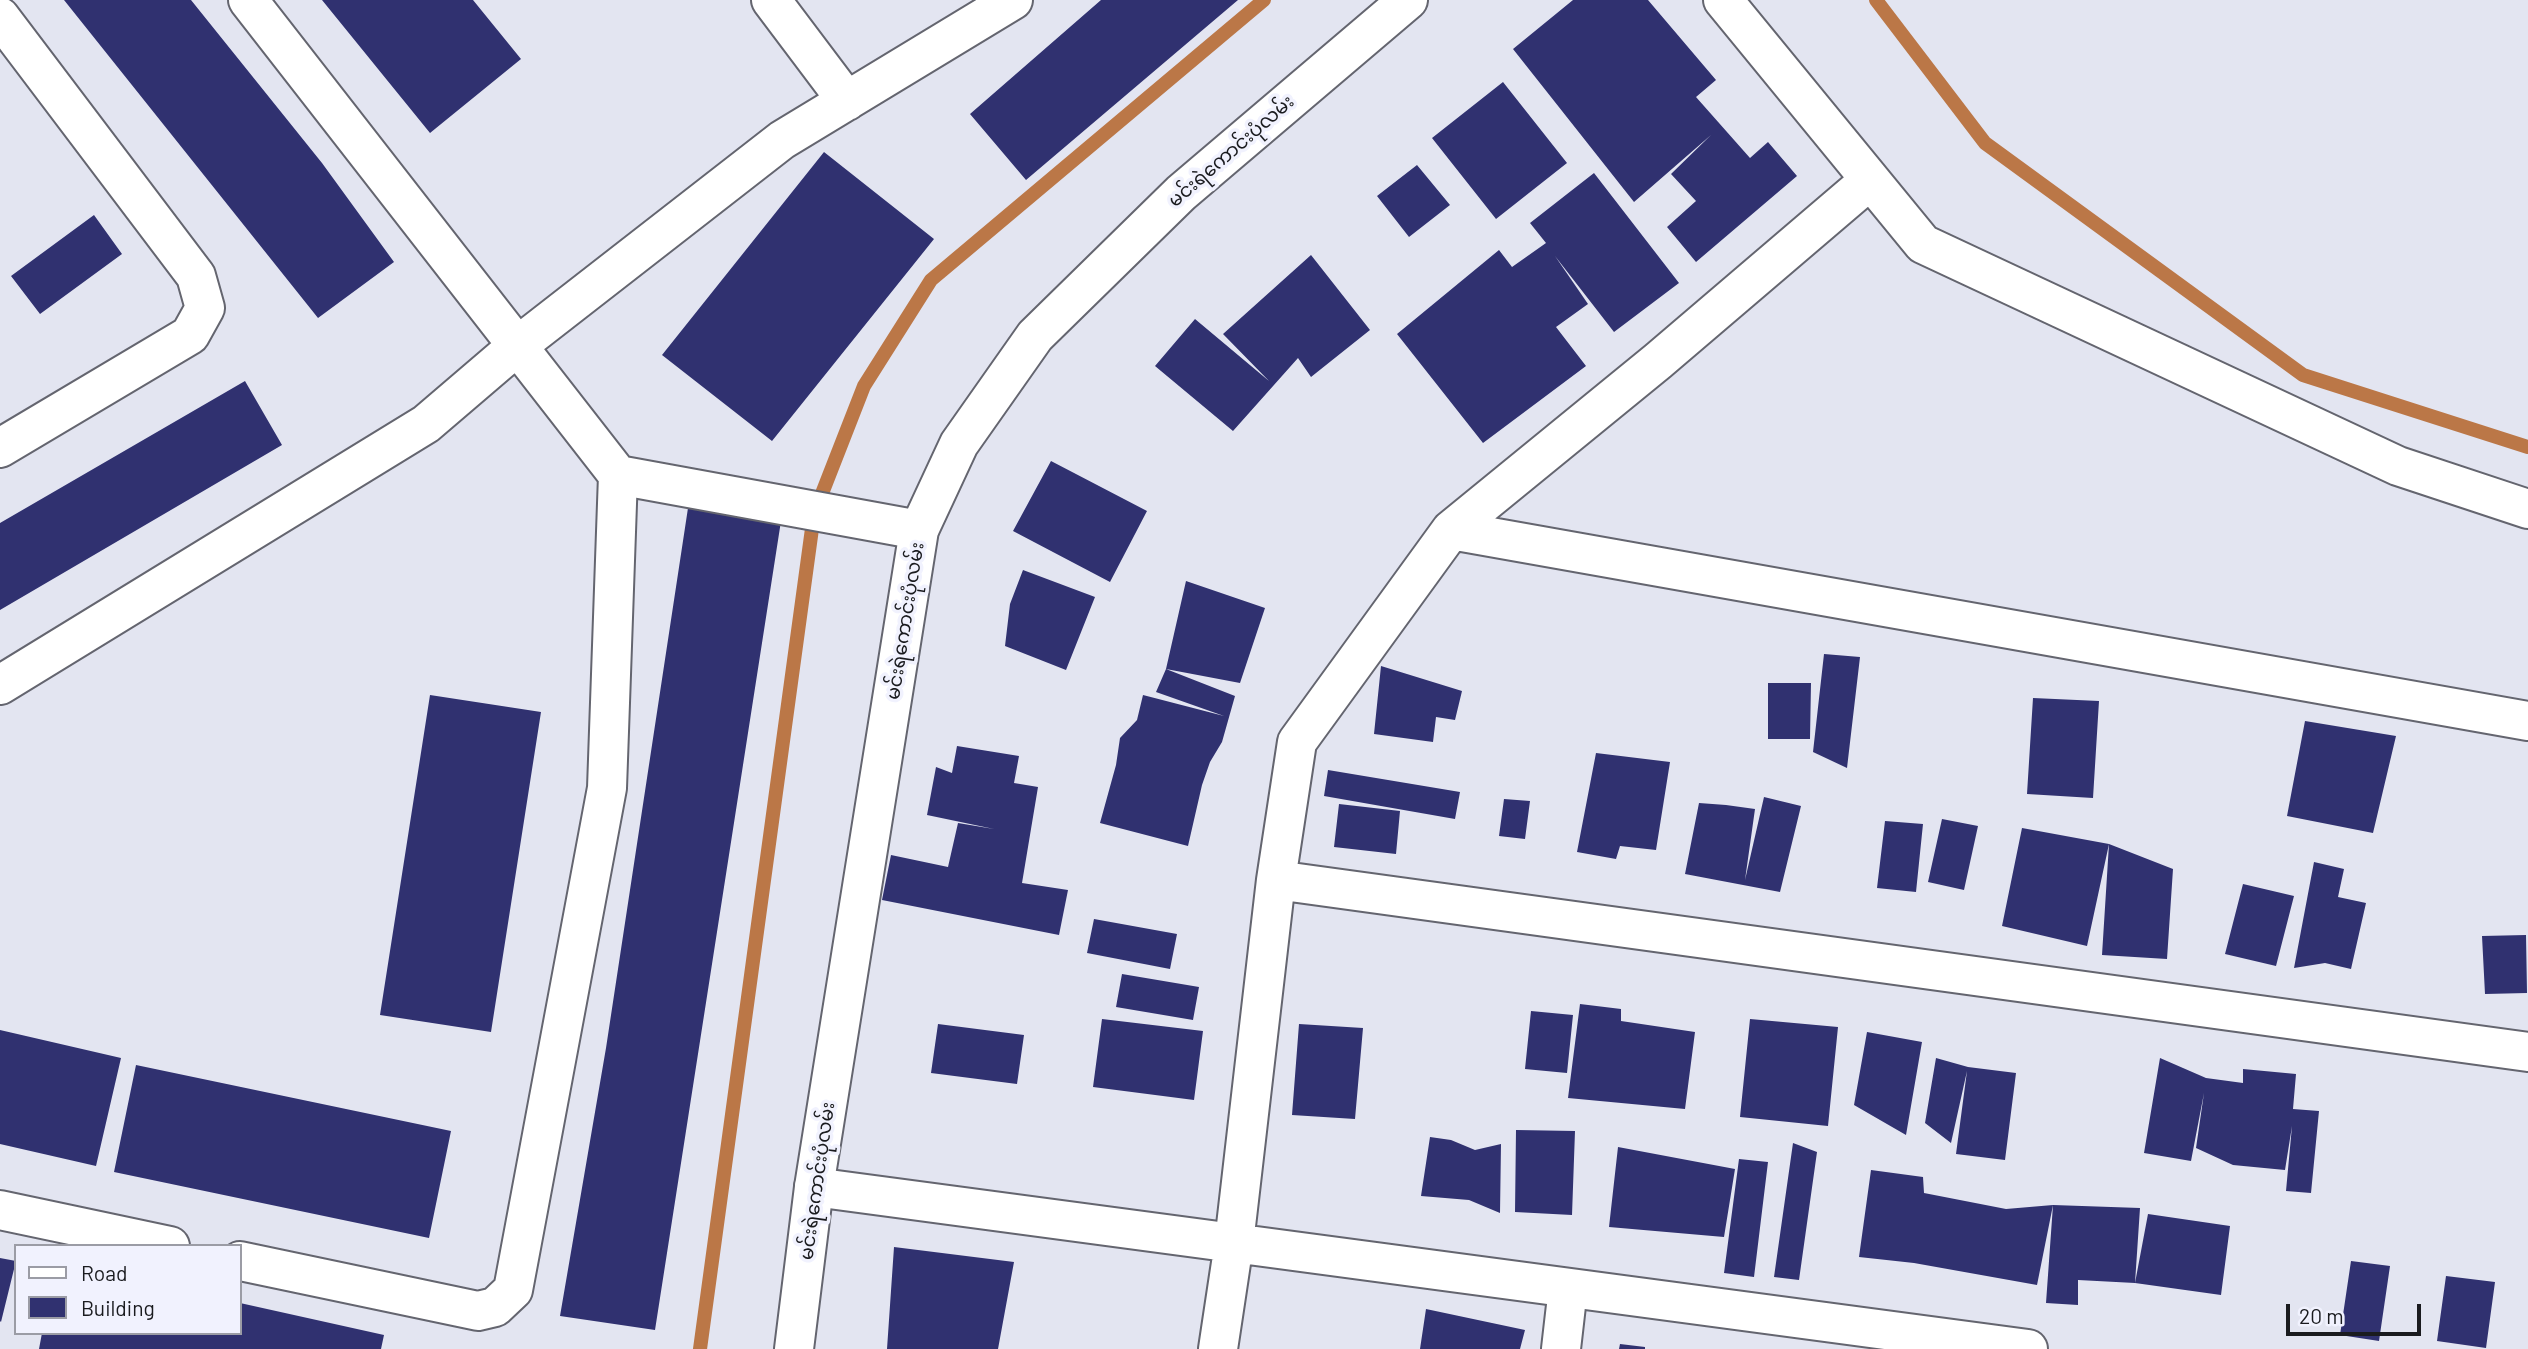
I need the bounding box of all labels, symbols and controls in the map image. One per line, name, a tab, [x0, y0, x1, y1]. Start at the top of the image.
street label: မင်းရဲကောင်းပုံလမ်း	[1163, 90, 1299, 212]
street label: မင်းရဲကောင်းပုံလမ်း	[881, 541, 929, 701]
street label: မင်းရဲကောင်းပုံလမ်း	[795, 1101, 839, 1261]
legend	[14, 1244, 242, 1335]
text: Road	[81, 1260, 127, 1285]
scale bar	[2290, 1290, 2425, 1334]
text: Building	[81, 1295, 155, 1320]
text: 20 m	[2299, 1303, 2344, 1328]

